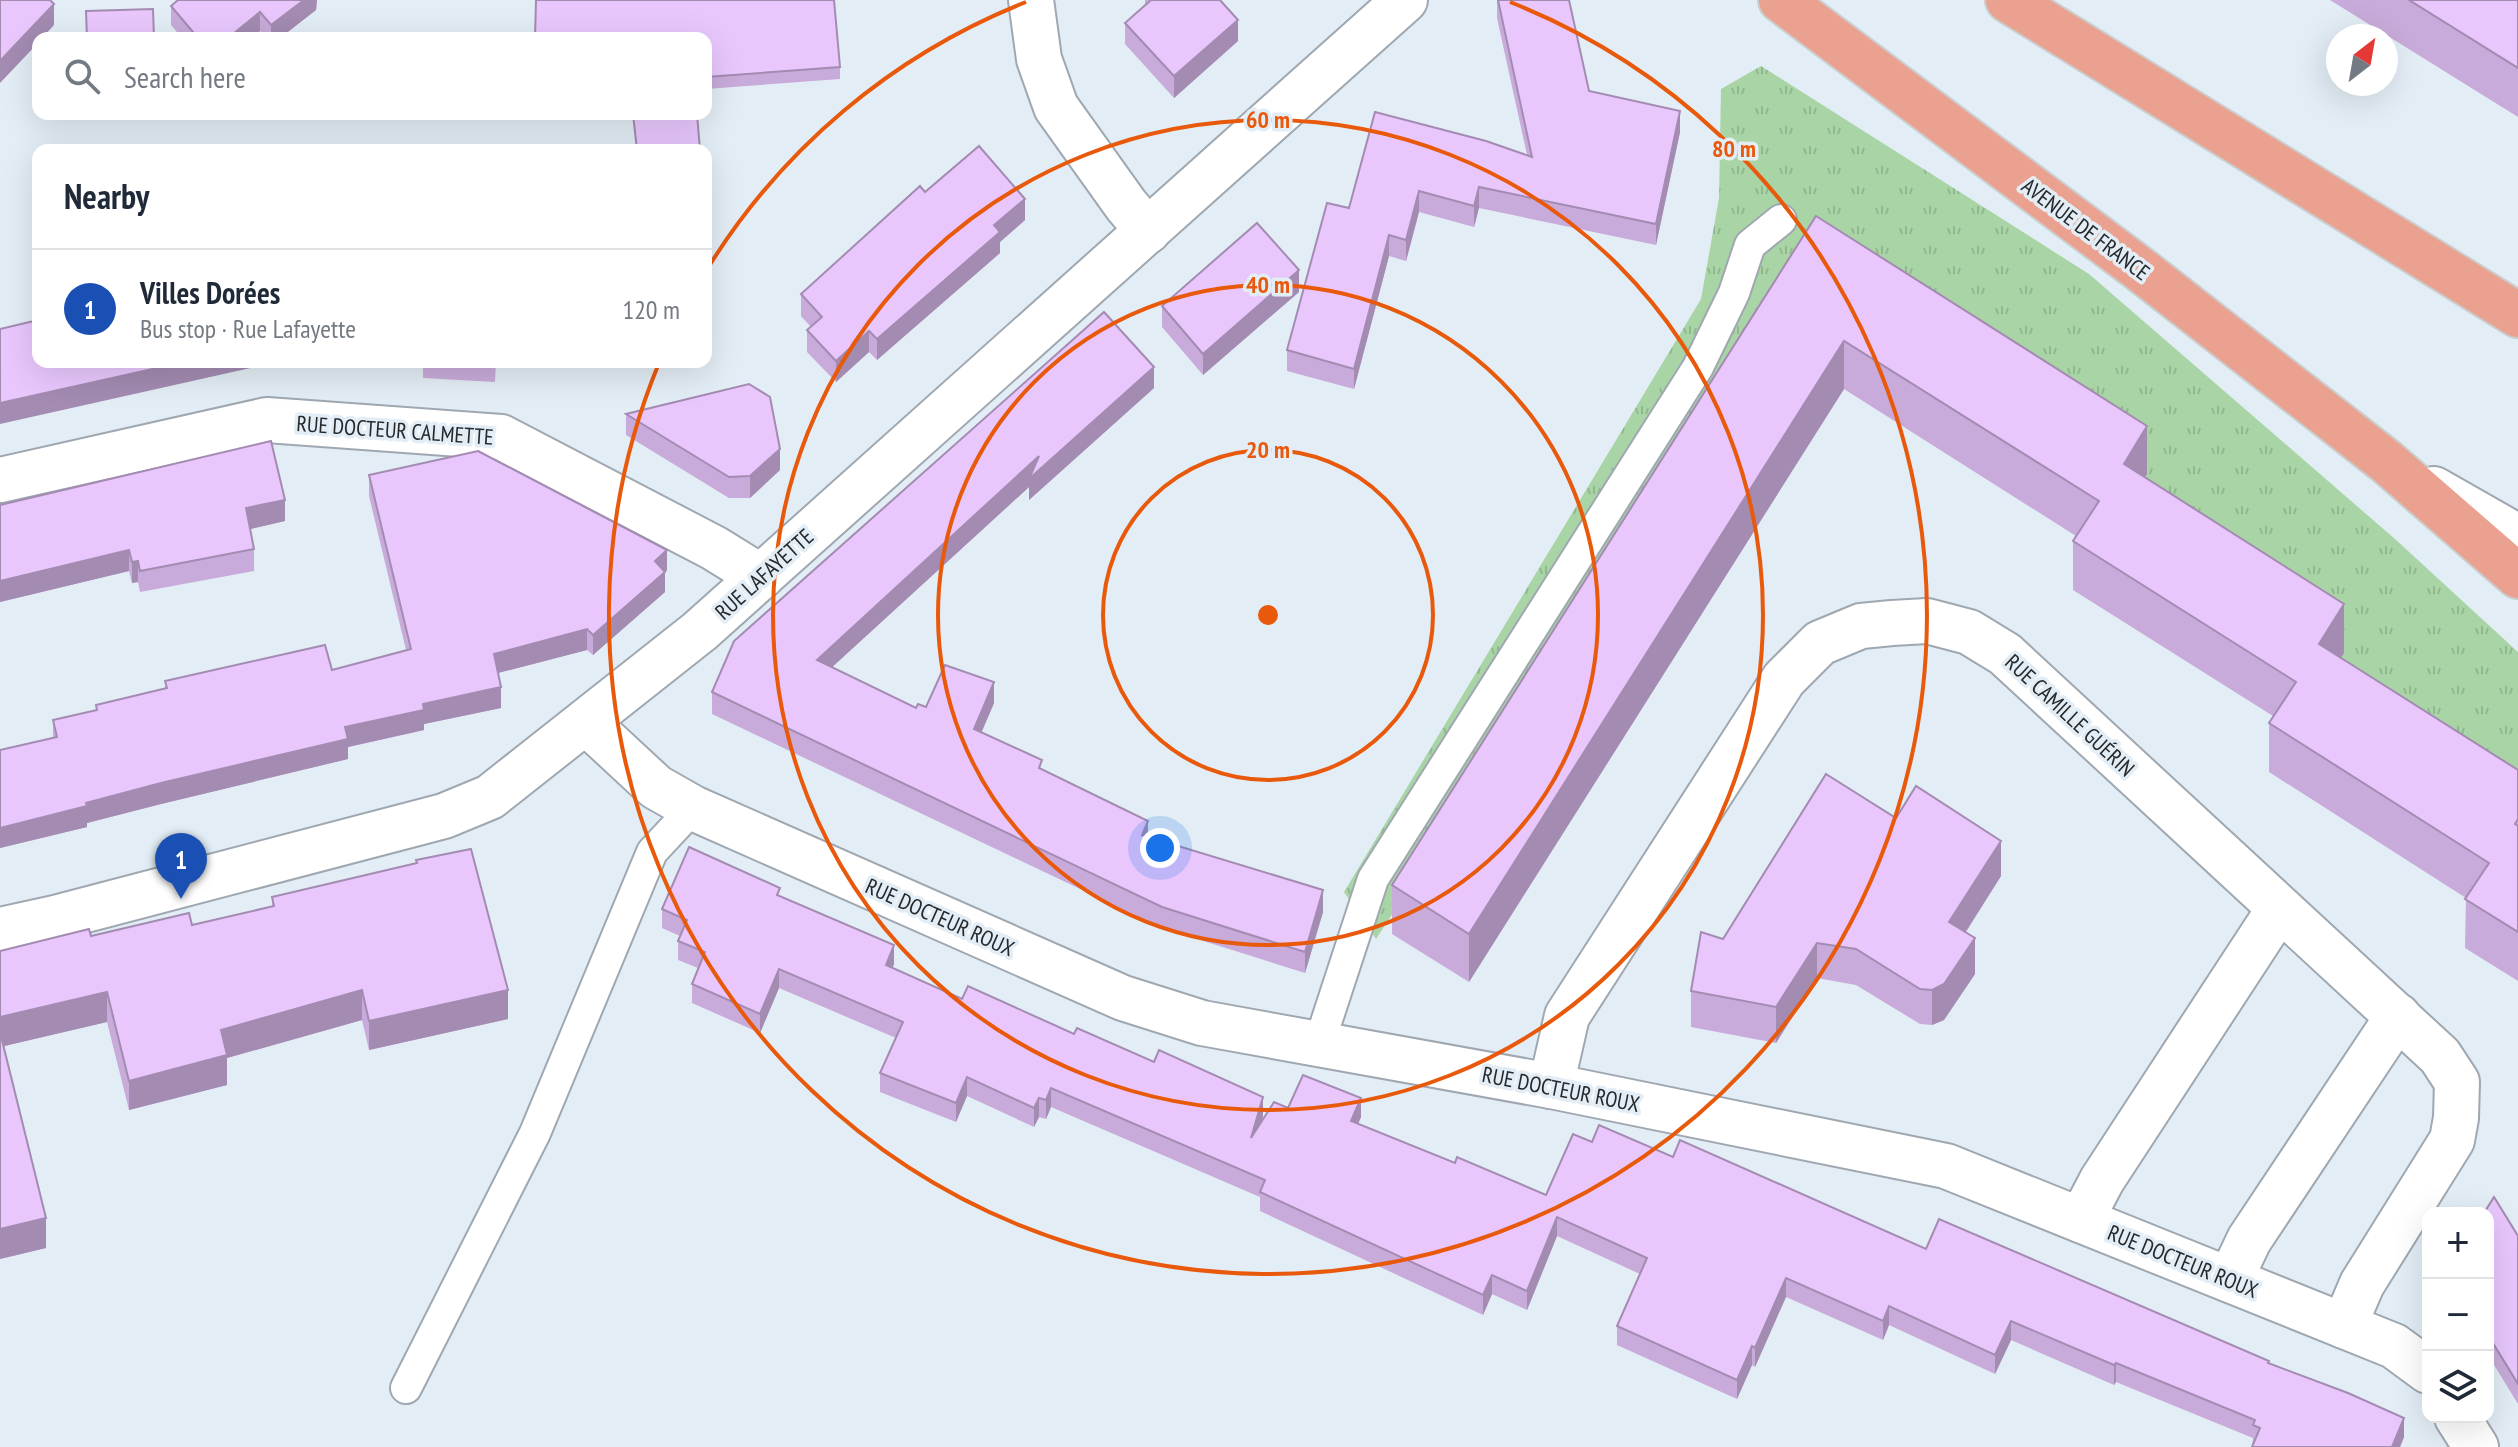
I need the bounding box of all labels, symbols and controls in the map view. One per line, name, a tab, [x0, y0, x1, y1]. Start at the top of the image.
north arrow	[2326, 24, 2398, 96]
search box	[32, 32, 712, 120]
icon: search	[60, 54, 104, 98]
text: Search here	[124, 57, 246, 96]
text: 60 m	[1246, 104, 1290, 135]
text: 80 m	[1712, 133, 1756, 164]
street label: AVENUE DE FRANCE	[2016, 172, 2156, 286]
text: Nearby	[64, 174, 149, 218]
text: 40 m	[1246, 269, 1290, 300]
text: Villes Dorées	[140, 273, 280, 312]
text: 1	[84, 293, 96, 326]
text: 120 m	[622, 293, 680, 326]
text: Bus stop · Rue Lafayette	[140, 312, 356, 345]
street label: RUE DOCTEUR CALMETTE	[296, 409, 494, 451]
text: 20 m	[1246, 434, 1290, 465]
street label: RUE LAFAYETTE	[709, 522, 819, 626]
centre of rings	[1254, 601, 1282, 629]
street label: RUE CAMILLE GUÉRIN	[1999, 648, 2141, 782]
your location	[1140, 828, 1180, 868]
pin: 1	[155, 833, 207, 899]
street label: RUE DOCTEUR ROUX	[861, 872, 1019, 962]
street label: RUE DOCTEUR ROUX	[1480, 1060, 1642, 1118]
map controls	[2422, 1207, 2494, 1423]
button: +	[2422, 1207, 2494, 1279]
street label: RUE DOCTEUR ROUX	[2104, 1218, 2262, 1304]
button: −	[2422, 1279, 2494, 1351]
button: layers	[2422, 1351, 2494, 1423]

